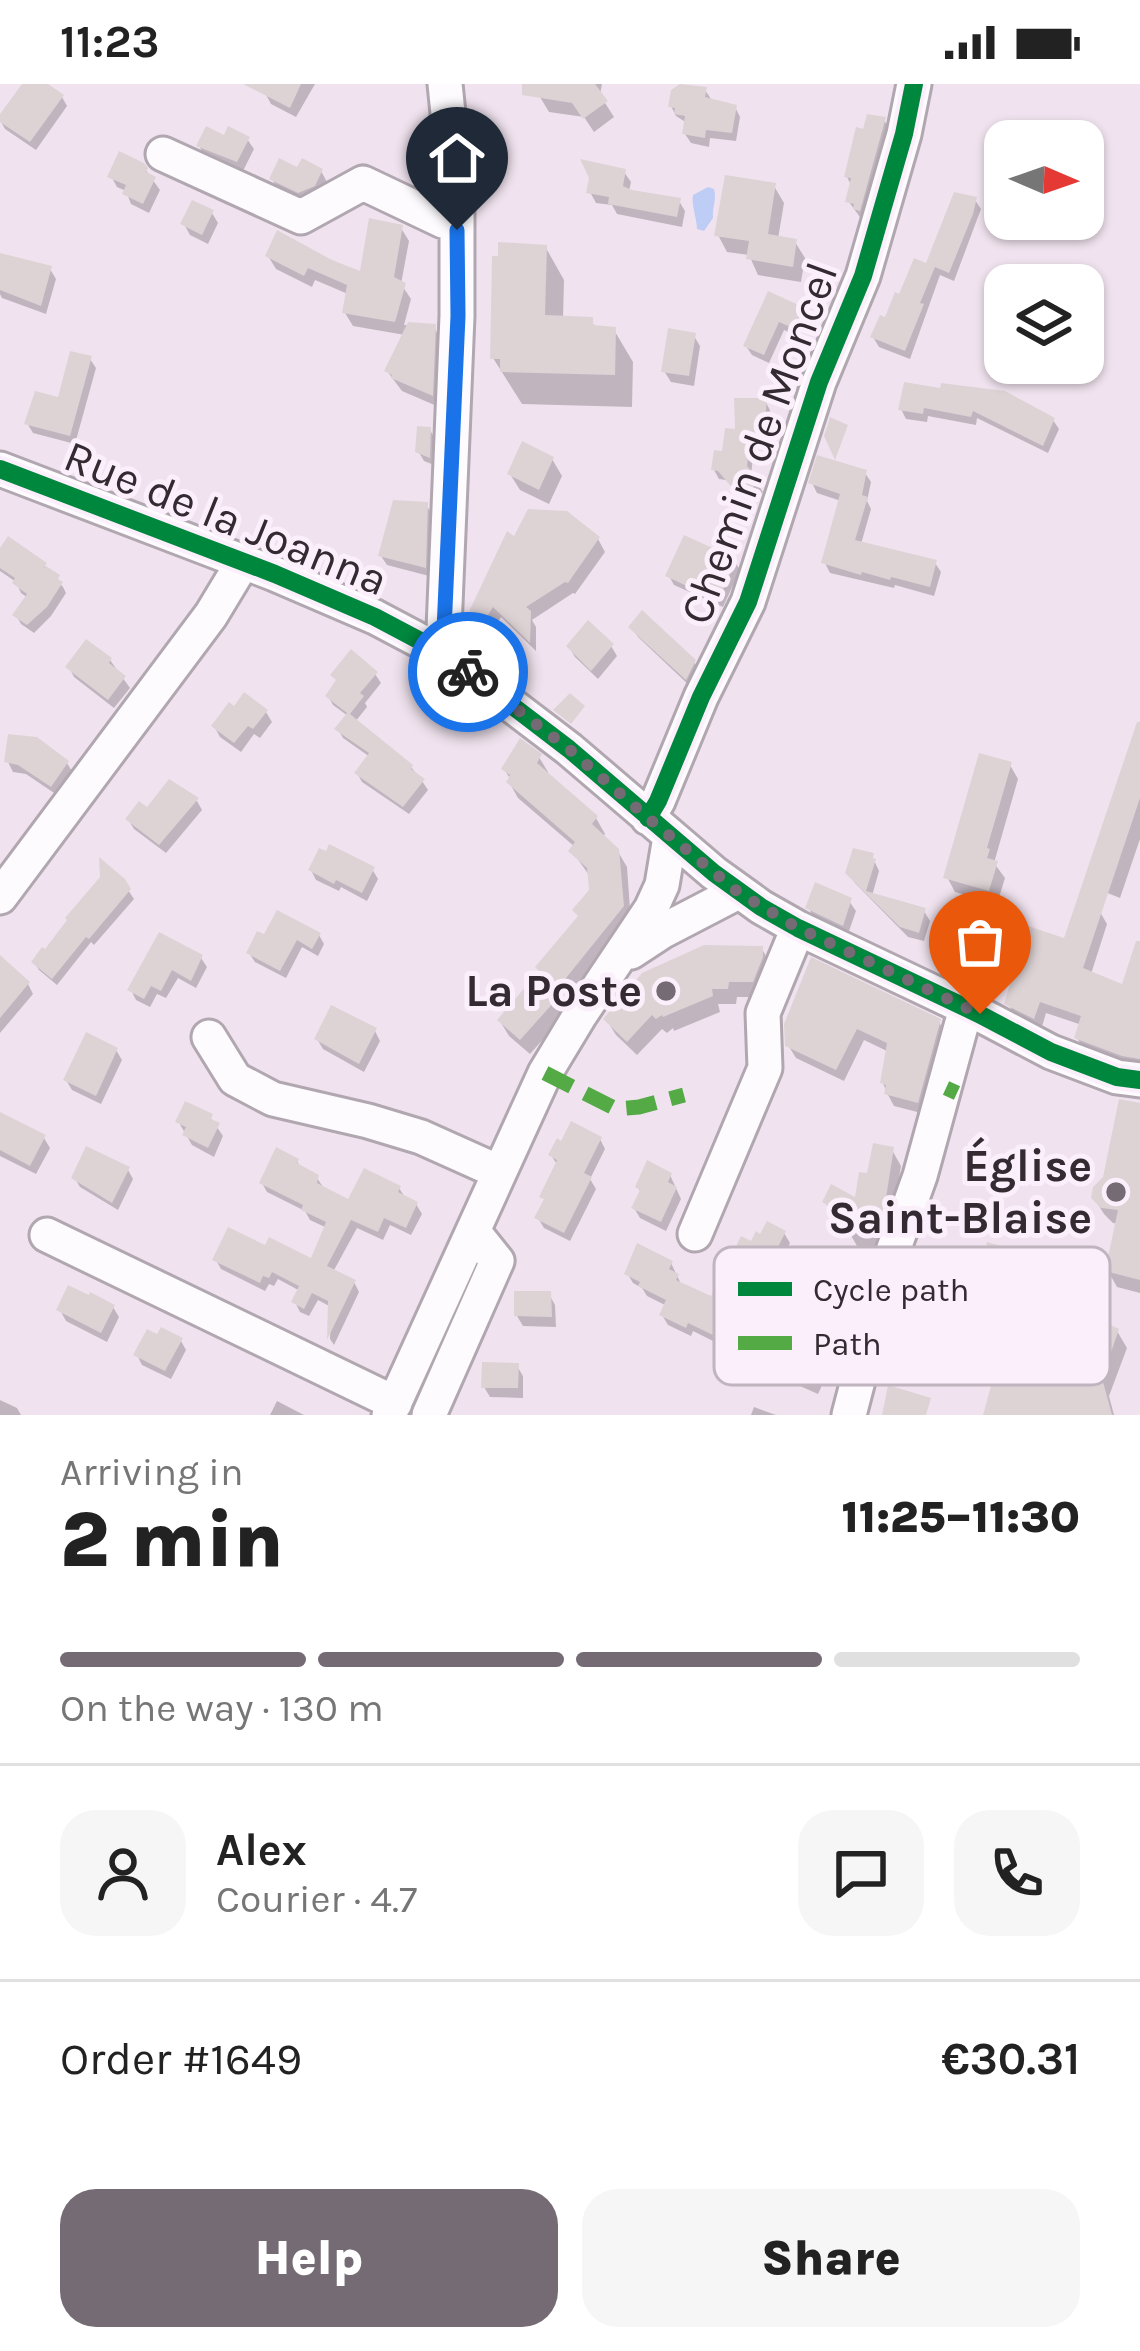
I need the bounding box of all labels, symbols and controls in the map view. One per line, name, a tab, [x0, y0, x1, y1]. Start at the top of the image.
text: 11:23	[60, 16, 159, 68]
pin	[406, 107, 508, 230]
north arrow	[984, 120, 1104, 240]
map controls	[984, 120, 1104, 384]
icon: home	[424, 125, 490, 191]
street label: Chemin de Moncel	[670, 255, 848, 631]
button: layers	[984, 264, 1104, 384]
street label: Rue de la Joanna	[57, 430, 395, 606]
courier	[408, 612, 528, 732]
icon: bike	[435, 639, 501, 705]
pin	[929, 891, 1031, 1014]
icon: bag	[947, 909, 1013, 975]
place label: La Poste	[465, 965, 642, 1017]
marker: La Poste	[653, 978, 679, 1004]
place label: Église Saint-Blaise	[828, 1137, 1092, 1244]
marker: Église Saint-Blaise	[1103, 1179, 1129, 1205]
legend	[714, 1247, 1110, 1385]
text: Cycle path	[813, 1271, 969, 1309]
text: Path	[813, 1325, 882, 1363]
text: Arriving in	[60, 1449, 243, 1495]
text: 11:25–11:30	[842, 1491, 1080, 1543]
text: 2 min	[60, 1494, 284, 1586]
text: On the way · 130 m	[60, 1685, 384, 1731]
button: person	[60, 1810, 186, 1936]
button: chat	[798, 1810, 924, 1936]
button: phone	[954, 1810, 1080, 1936]
text: Alex	[216, 1824, 307, 1876]
text: Courier · 4.7	[216, 1876, 417, 1922]
text: Order #1649	[60, 2033, 302, 2085]
text: €30.31	[941, 2033, 1080, 2085]
button: Help	[60, 2189, 558, 2327]
button: Share	[582, 2189, 1080, 2327]

